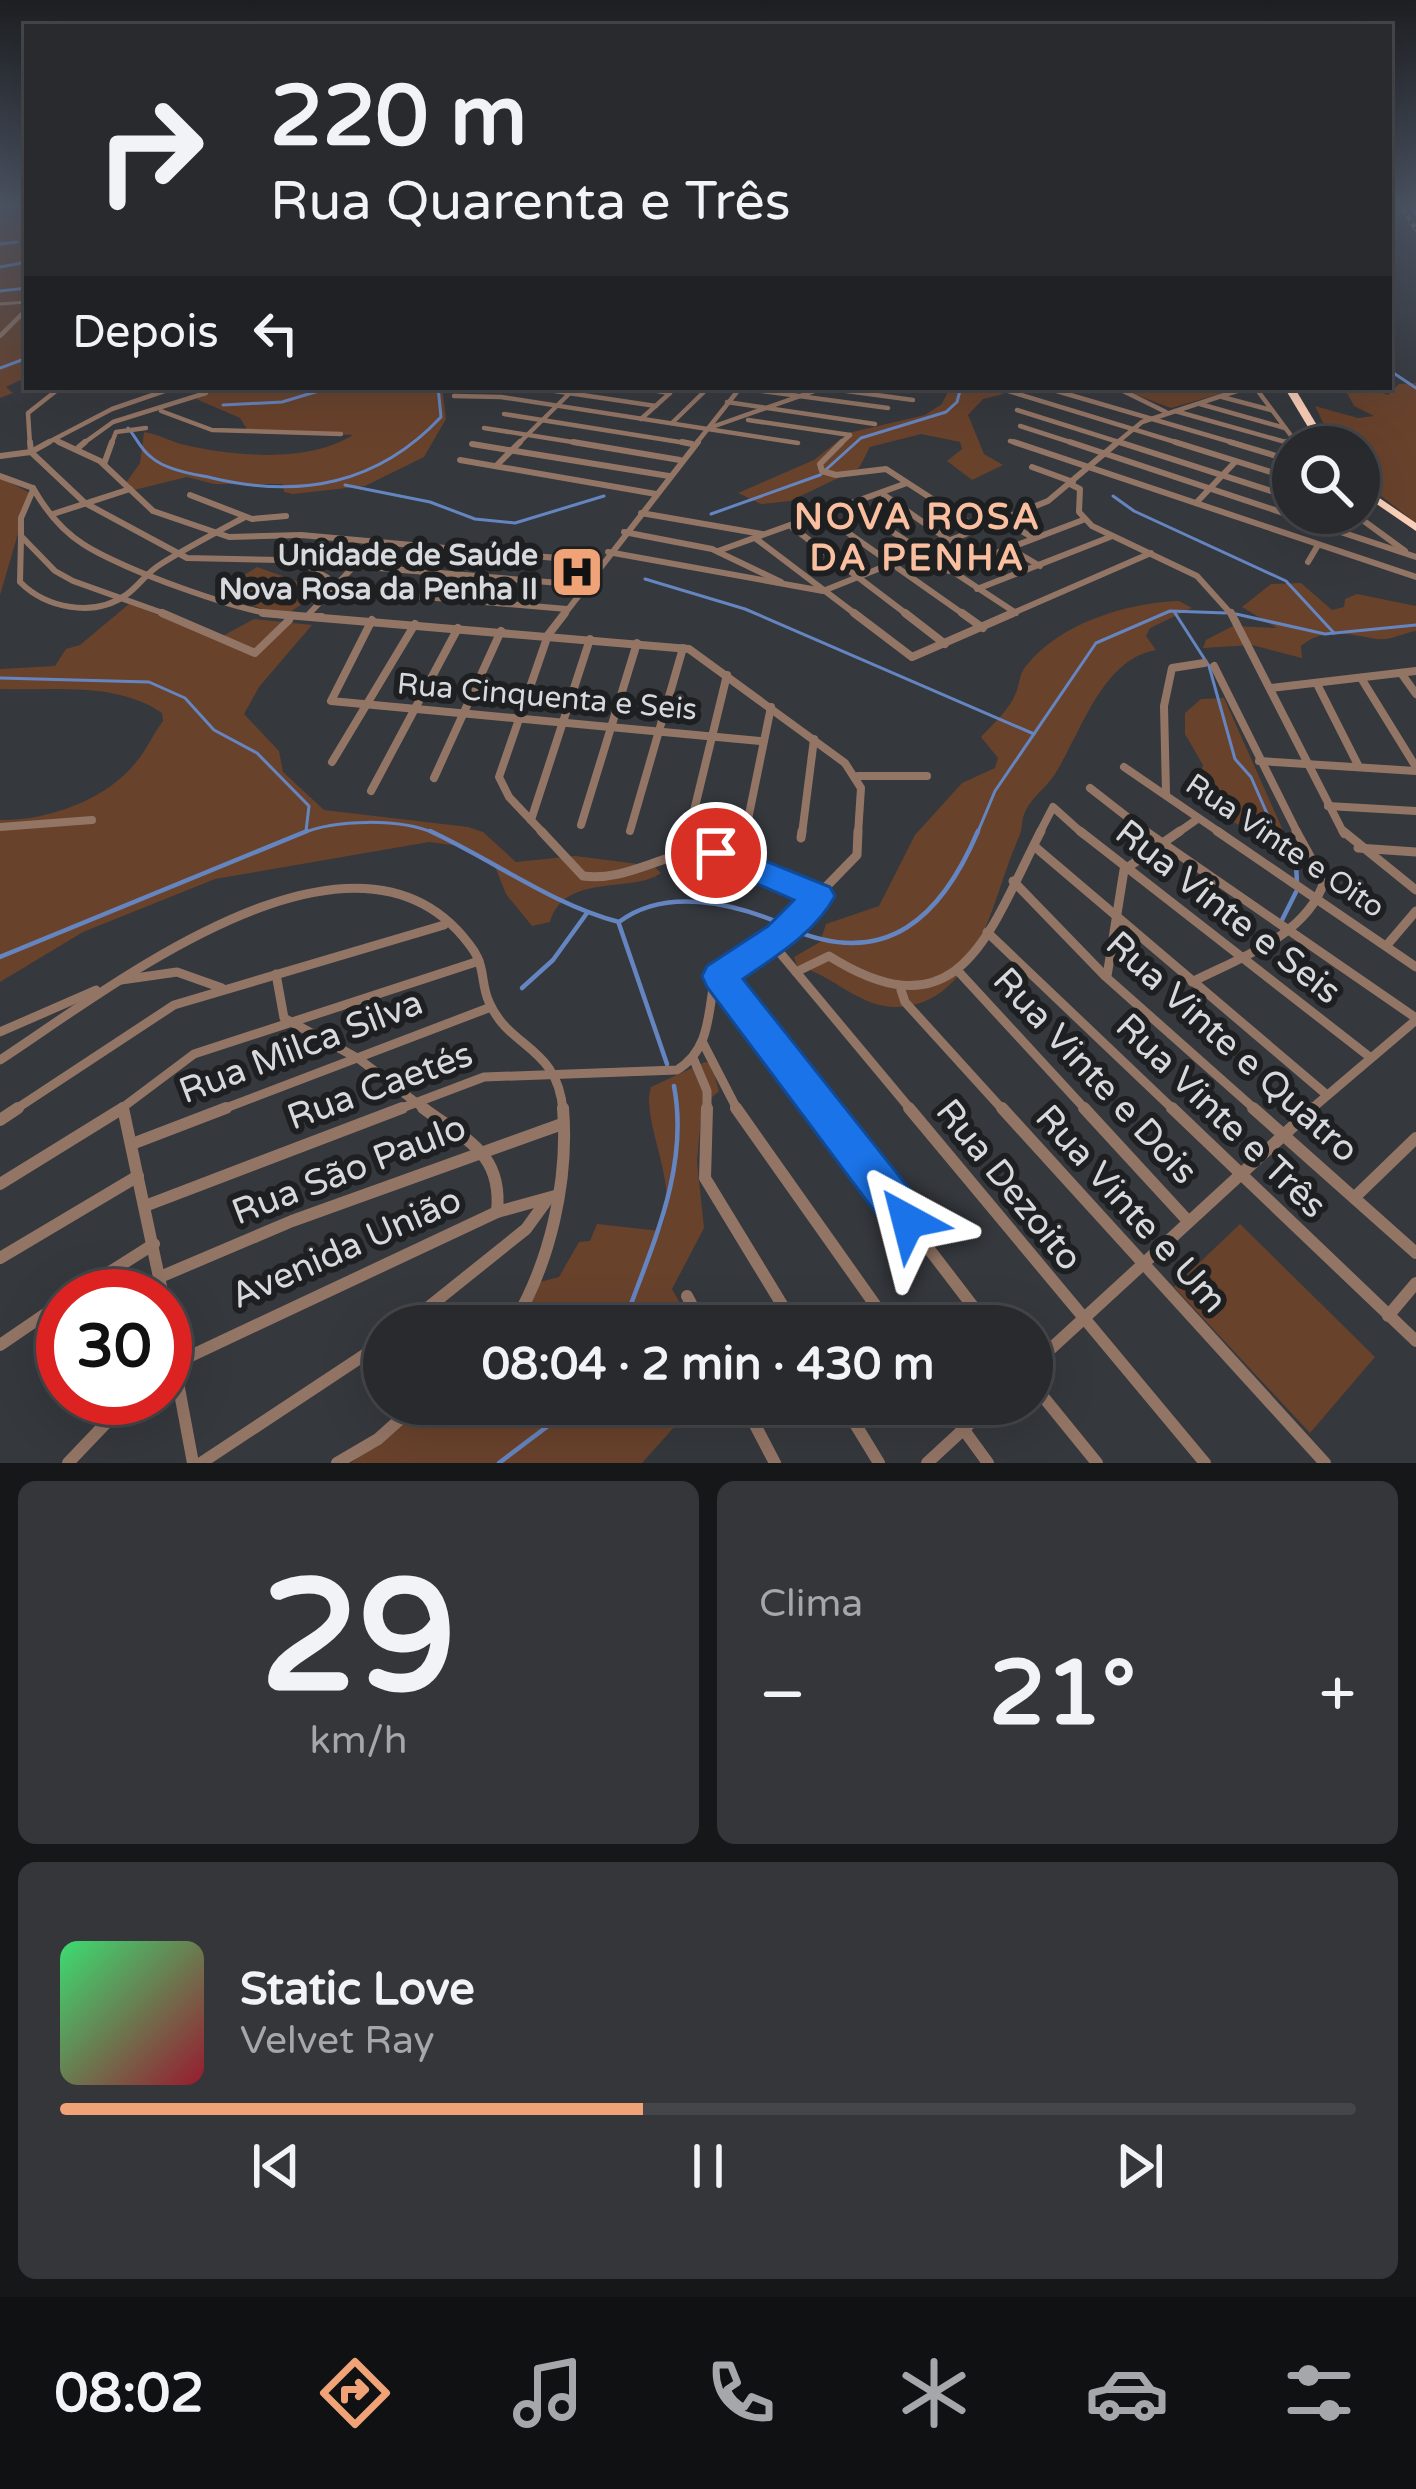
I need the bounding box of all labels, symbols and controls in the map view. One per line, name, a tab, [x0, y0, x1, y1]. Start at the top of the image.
text: 220 m	[270, 67, 527, 168]
icon: right	[72, 72, 228, 228]
text: Rua Quarenta e Três	[270, 169, 791, 234]
icon: left	[243, 300, 309, 366]
text: Depois	[72, 306, 219, 360]
map controls	[1272, 426, 1380, 534]
button: search	[1272, 426, 1380, 534]
district label: NOVA ROSA DA PENHA	[794, 496, 1042, 580]
place label: Unidade de Saúde Nova Rosa da Penha II	[219, 537, 538, 608]
hospital icon: Unidade de Saúde Nova Rosa da Penha II	[549, 544, 605, 600]
street label: Rua Cinquenta e Seis	[395, 665, 699, 729]
street label: Rua Vinte e Oito	[1178, 766, 1392, 926]
pin	[665, 802, 767, 904]
street label: Rua Vinte e Seis	[1107, 811, 1349, 1013]
icon: arrive	[683, 820, 749, 886]
street label: Rua Vinte e Quatro	[1097, 922, 1367, 1172]
street label: Rua Vinte e Dois	[984, 959, 1206, 1193]
street label: Rua Milca Silva	[173, 981, 429, 1113]
street label: Rua Vinte e Três	[1107, 1005, 1335, 1227]
street label: Rua Caetés	[282, 1033, 478, 1139]
street label: Rua Dezoito	[927, 1091, 1091, 1279]
street label: Rua Vinte e Um	[1026, 1096, 1236, 1322]
street label: Rua São Paulo	[226, 1106, 472, 1234]
position arrow	[845, 1158, 971, 1284]
street label: Avenida União	[224, 1178, 468, 1318]
speed limit sign: 30	[36, 1269, 192, 1425]
text: 08:04 · 2 min · 430 m	[482, 1338, 934, 1392]
text: 29	[261, 1545, 456, 1733]
text: Clima	[759, 1580, 863, 1627]
text: 21°	[989, 1640, 1136, 1749]
text: −	[759, 1655, 806, 1735]
text: +	[1319, 1655, 1356, 1735]
text: km/h	[309, 1717, 408, 1764]
text: Static Love	[240, 1963, 475, 2017]
text: Velvet Ray	[240, 2017, 435, 2064]
icon: previous	[243, 2133, 309, 2199]
icon: pause	[675, 2133, 741, 2199]
icon: next	[1107, 2133, 1173, 2199]
icon: directions	[313, 2351, 397, 2435]
icon: music	[506, 2351, 590, 2435]
icon: phone	[699, 2351, 783, 2435]
icon: climate	[892, 2351, 976, 2435]
icon: car	[1085, 2351, 1169, 2435]
icon: filters	[1277, 2351, 1361, 2435]
text: 08:02	[54, 2361, 204, 2426]

